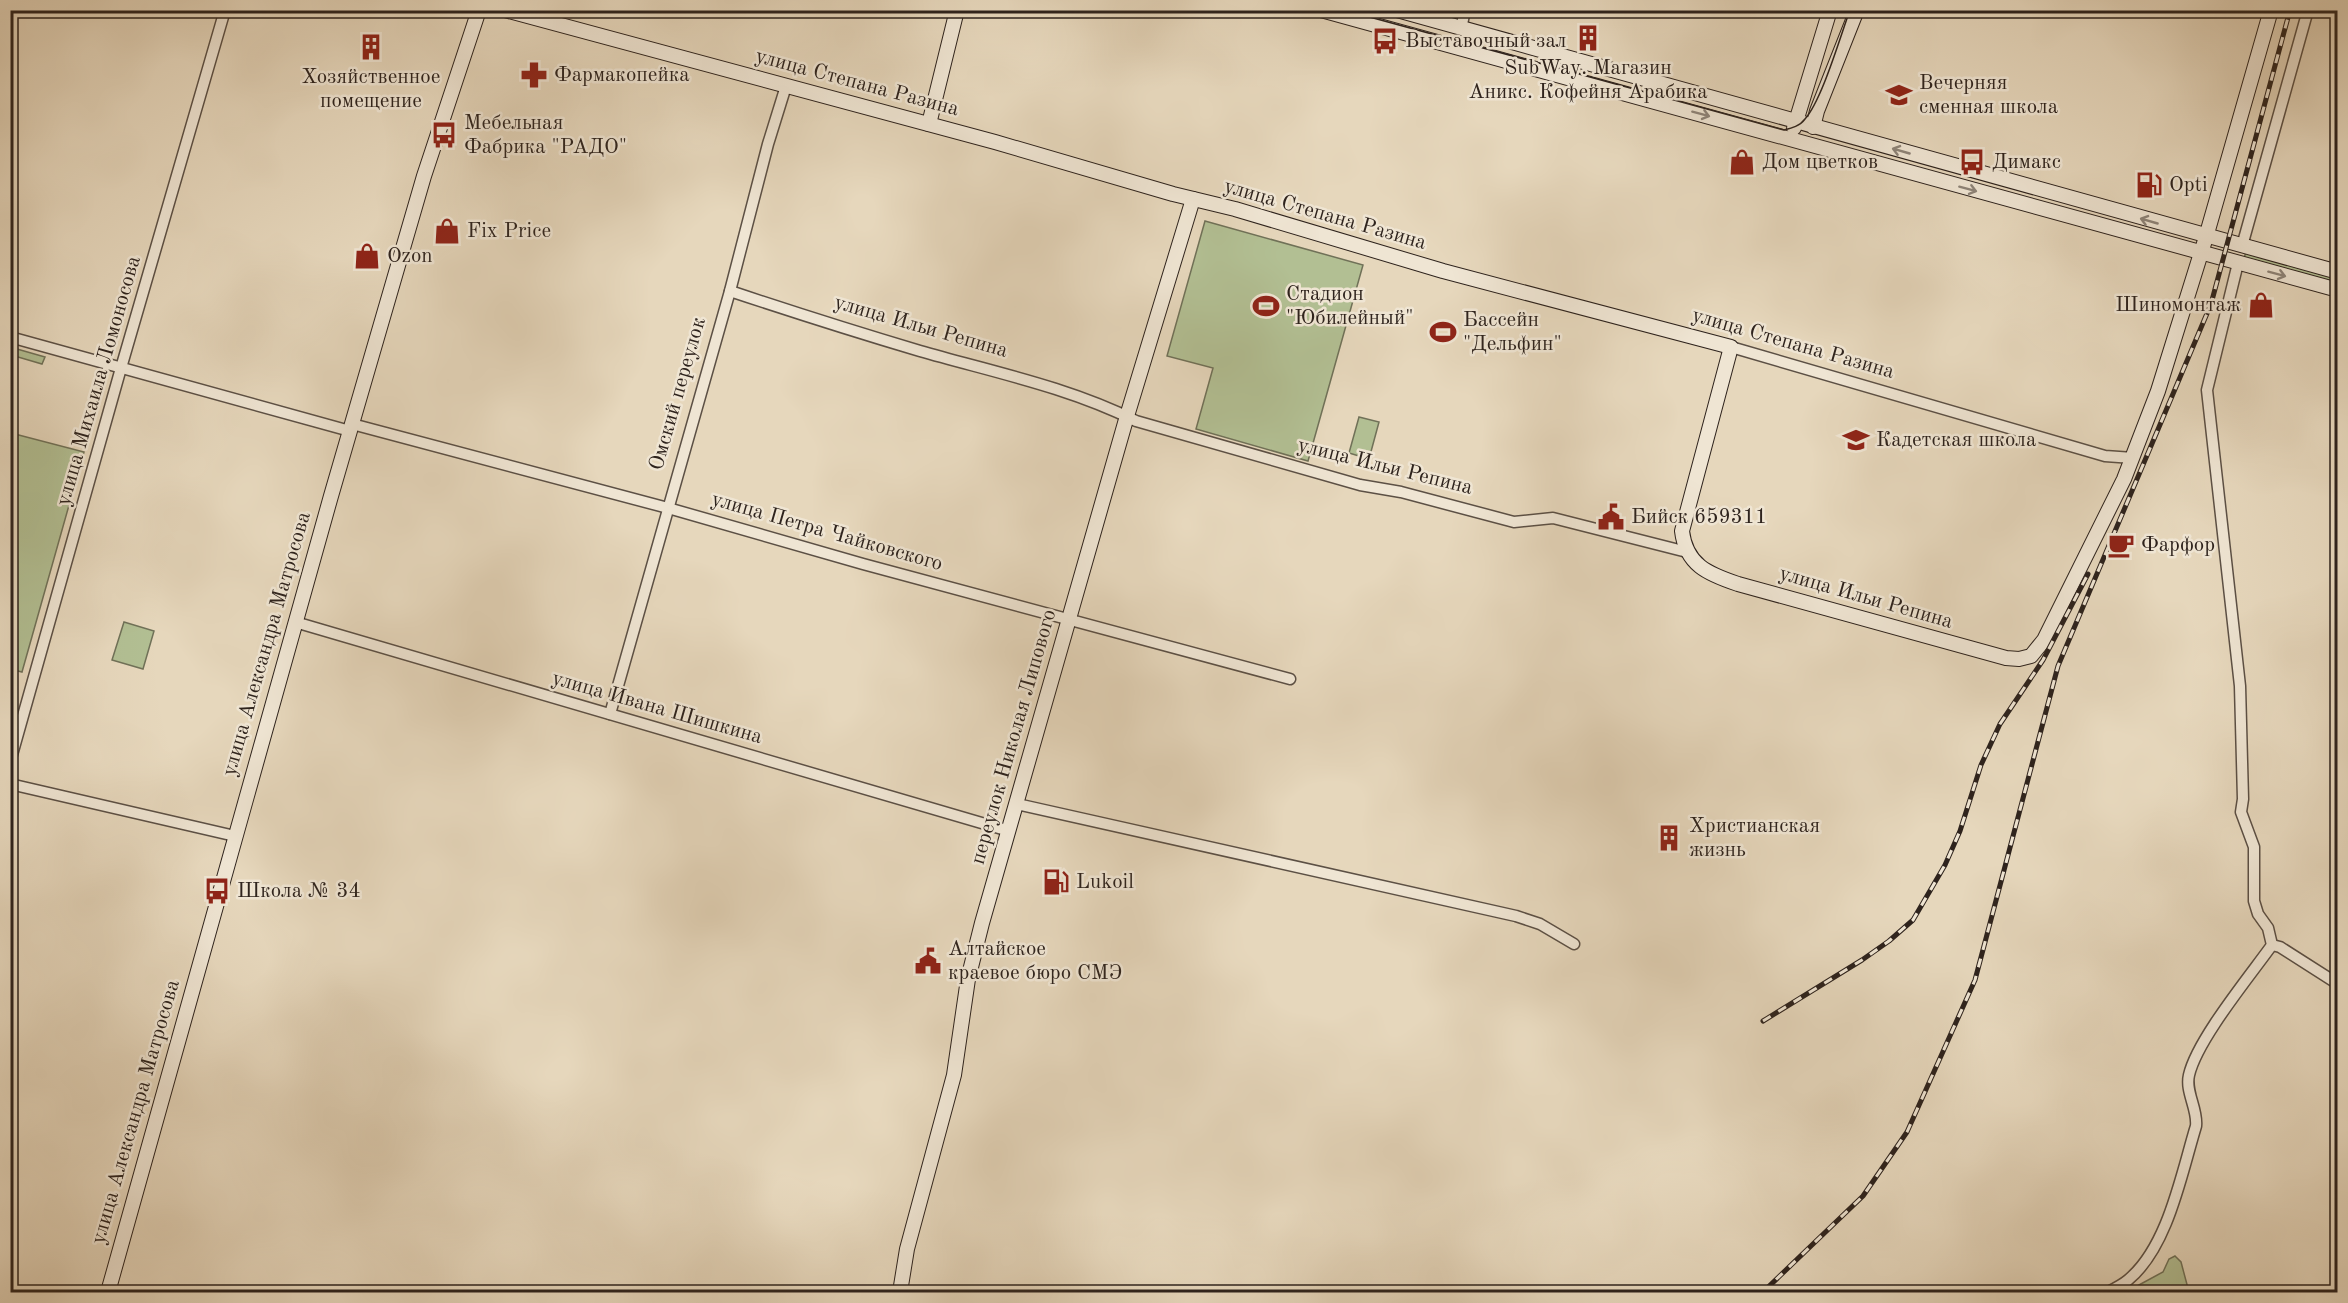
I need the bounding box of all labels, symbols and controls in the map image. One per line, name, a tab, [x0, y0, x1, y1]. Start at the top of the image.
building icon: SubWay. Магазин Аникс. Кофейня Арабика	[1573, 23, 1603, 53]
bus stop icon: Выставочный зал	[1370, 26, 1400, 56]
place label: Выставочный зал	[1405, 31, 1566, 52]
building icon: Хозяйственное помещение	[356, 32, 386, 62]
street label: улица Степана Разина	[753, 46, 961, 120]
place label: SubWay. Магазин Аникс. Кофейня Арабика	[1468, 58, 1708, 103]
pharmacy icon: Фармакопейка	[519, 60, 549, 90]
place label: Фармакопейка	[554, 65, 690, 86]
place label: Хозяйственное помещение	[302, 67, 440, 112]
place label: Вечерняя сменная школа	[1919, 73, 2058, 118]
school or university icon: Вечерняя сменная школа	[1884, 80, 1914, 110]
one-way arrow	[1691, 109, 1710, 120]
place label: Мебельная Фабрика "РАДО"	[464, 113, 627, 158]
bus stop icon: Мебельная Фабрика "РАДО"	[429, 120, 459, 150]
one-way arrow	[1892, 145, 1911, 157]
shop icon: Дом цветков	[1727, 147, 1757, 177]
bus stop icon: Димакс	[1957, 147, 1987, 177]
place label: Дом цветков	[1762, 152, 1878, 173]
place label: Димакс	[1992, 152, 2061, 173]
fuel station icon: Opti	[2134, 170, 2164, 200]
place label: Opti	[2169, 175, 2208, 196]
street label: улица Степана Разина	[1221, 176, 1429, 254]
one-way arrow	[1958, 184, 1977, 195]
one-way arrow	[2140, 215, 2159, 226]
shop icon: Fix Price	[432, 216, 462, 246]
place label: Fix Price	[467, 221, 551, 242]
shop icon: Ozon	[352, 241, 382, 271]
place label: Ozon	[387, 246, 433, 267]
street label: улица Михаила Ломоносова	[53, 254, 145, 508]
one-way arrow	[2267, 269, 2286, 280]
place label: Стадион "Юбилейный"	[1286, 284, 1414, 329]
shop icon: Шиномонтаж	[2246, 290, 2276, 320]
sports icon: Стадион "Юбилейный"	[1251, 291, 1281, 321]
street label: улица Ильи Репина	[832, 292, 1010, 362]
place label: Шиномонтаж	[2115, 295, 2241, 316]
street label: улица Степана Разина	[1689, 305, 1897, 383]
place label: Бассейн "Дельфин"	[1463, 310, 1562, 355]
street label: Омский переулок	[646, 315, 710, 473]
sports icon: Бассейн "Дельфин"	[1428, 317, 1458, 347]
school or university icon: Кадетская школа	[1841, 425, 1871, 455]
place label: Кадетская школа	[1876, 430, 2036, 451]
street label: улица Ильи Репина	[1295, 435, 1475, 499]
street label: улица Петра Чайковского	[709, 489, 945, 575]
public building icon: Бийск 659311	[1596, 502, 1626, 532]
place label: Бийск 659311	[1631, 507, 1767, 528]
street label: улица Александра Матросова	[219, 509, 315, 779]
cafe icon: Фарфор	[2106, 530, 2136, 560]
place label: Фарфор	[2141, 535, 2215, 556]
street label: улица Ильи Репина	[1777, 563, 1955, 633]
street label: переулок Николая Липового	[967, 607, 1061, 867]
street label: улица Ивана Шишкина	[549, 668, 765, 748]
place label: Христианская жизнь	[1689, 816, 1820, 861]
building icon: Христианская жизнь	[1654, 823, 1684, 853]
fuel station icon: Lukoil	[1041, 867, 1071, 897]
place label: Lukoil	[1076, 872, 1134, 893]
bus stop icon: Школа № 34	[202, 876, 232, 906]
place label: Школа № 34	[237, 881, 361, 902]
place label: Алтайское краевое бюро СМЭ	[948, 939, 1122, 984]
public building icon: Алтайское краевое бюро СМЭ	[913, 946, 943, 976]
street label: улица Александра Матросова	[88, 977, 184, 1247]

